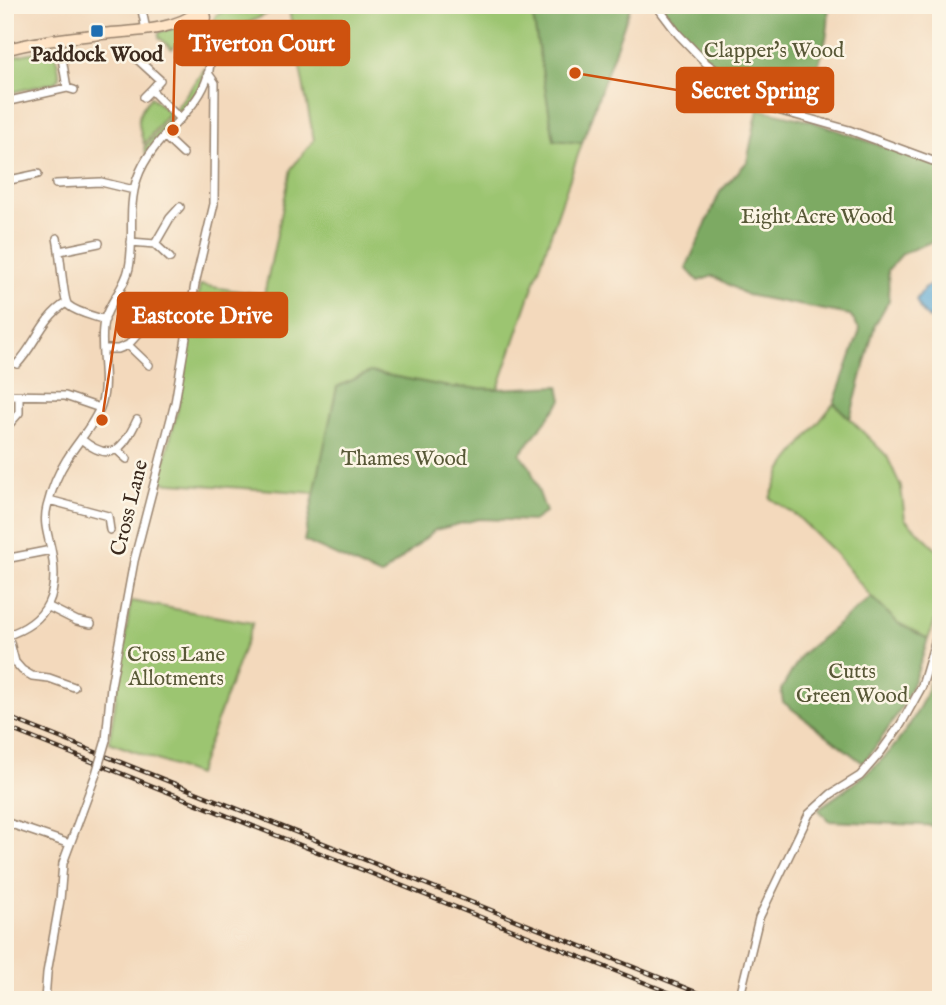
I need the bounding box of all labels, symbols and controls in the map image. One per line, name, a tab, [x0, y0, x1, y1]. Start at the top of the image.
callout: Tiverton Court	[175, 21, 349, 65]
marker: Paddock Wood	[89, 23, 105, 39]
text: Tiverton Court	[188, 30, 335, 59]
park label: Clapper's Wood	[704, 38, 845, 65]
place label: Paddock Wood	[31, 42, 164, 69]
callout: Secret Spring	[677, 68, 833, 112]
text: Secret Spring	[691, 77, 820, 106]
park label: Eight Acre Wood	[741, 204, 894, 231]
callout: Eastcote Drive	[118, 293, 287, 337]
text: Eastcote Drive	[131, 302, 273, 331]
park label: Thames Wood	[341, 446, 468, 473]
street label: Cross Lane	[105, 457, 155, 559]
park label: Cross Lane Allotments	[127, 642, 225, 693]
park label: Cutts Green Wood	[796, 659, 909, 710]

